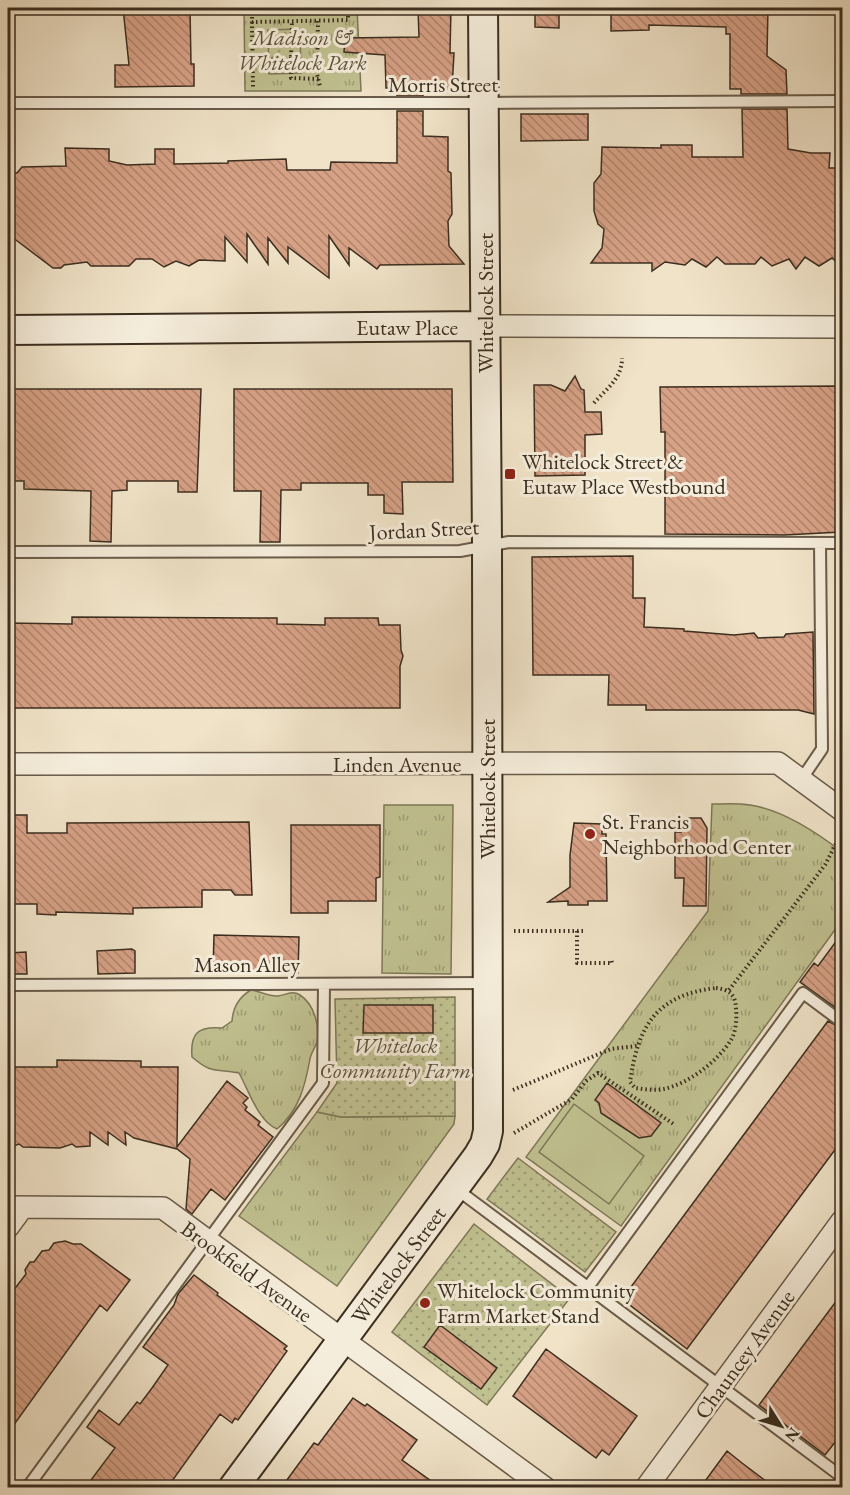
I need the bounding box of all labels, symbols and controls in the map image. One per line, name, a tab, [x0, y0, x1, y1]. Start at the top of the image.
park label: Madison & Whitelock Park	[237, 23, 367, 77]
street label: Morris Street	[388, 70, 498, 99]
street label: Whitelock Street	[471, 233, 500, 373]
street label: Eutaw Place	[356, 313, 458, 342]
place label: Whitelock Street & Eutaw Place Westbound	[522, 447, 726, 501]
marker: Whitelock Street & Eutaw Place Westbound	[503, 467, 517, 481]
street label: Jordan Street	[366, 512, 480, 547]
street label: Whitelock Street	[473, 719, 502, 859]
street label: Linden Avenue	[333, 750, 462, 779]
place label: St. Francis Neighborhood Center	[602, 807, 792, 861]
marker: St. Francis Neighborhood Center	[583, 827, 597, 841]
street label: Mason Alley	[194, 950, 300, 979]
park label: Whitelock Community Farm	[319, 1031, 471, 1085]
street label: Whitelock Street	[345, 1200, 452, 1330]
street label: Brookfield Avenue	[175, 1214, 319, 1329]
place label: Whitelock Community Farm Market Stand	[437, 1276, 635, 1330]
street label: Chauncey Avenue	[688, 1283, 801, 1425]
marker: Whitelock Community Farm Market Stand	[418, 1296, 432, 1310]
north arrow	[751, 1396, 811, 1456]
text: N	[780, 1423, 805, 1446]

